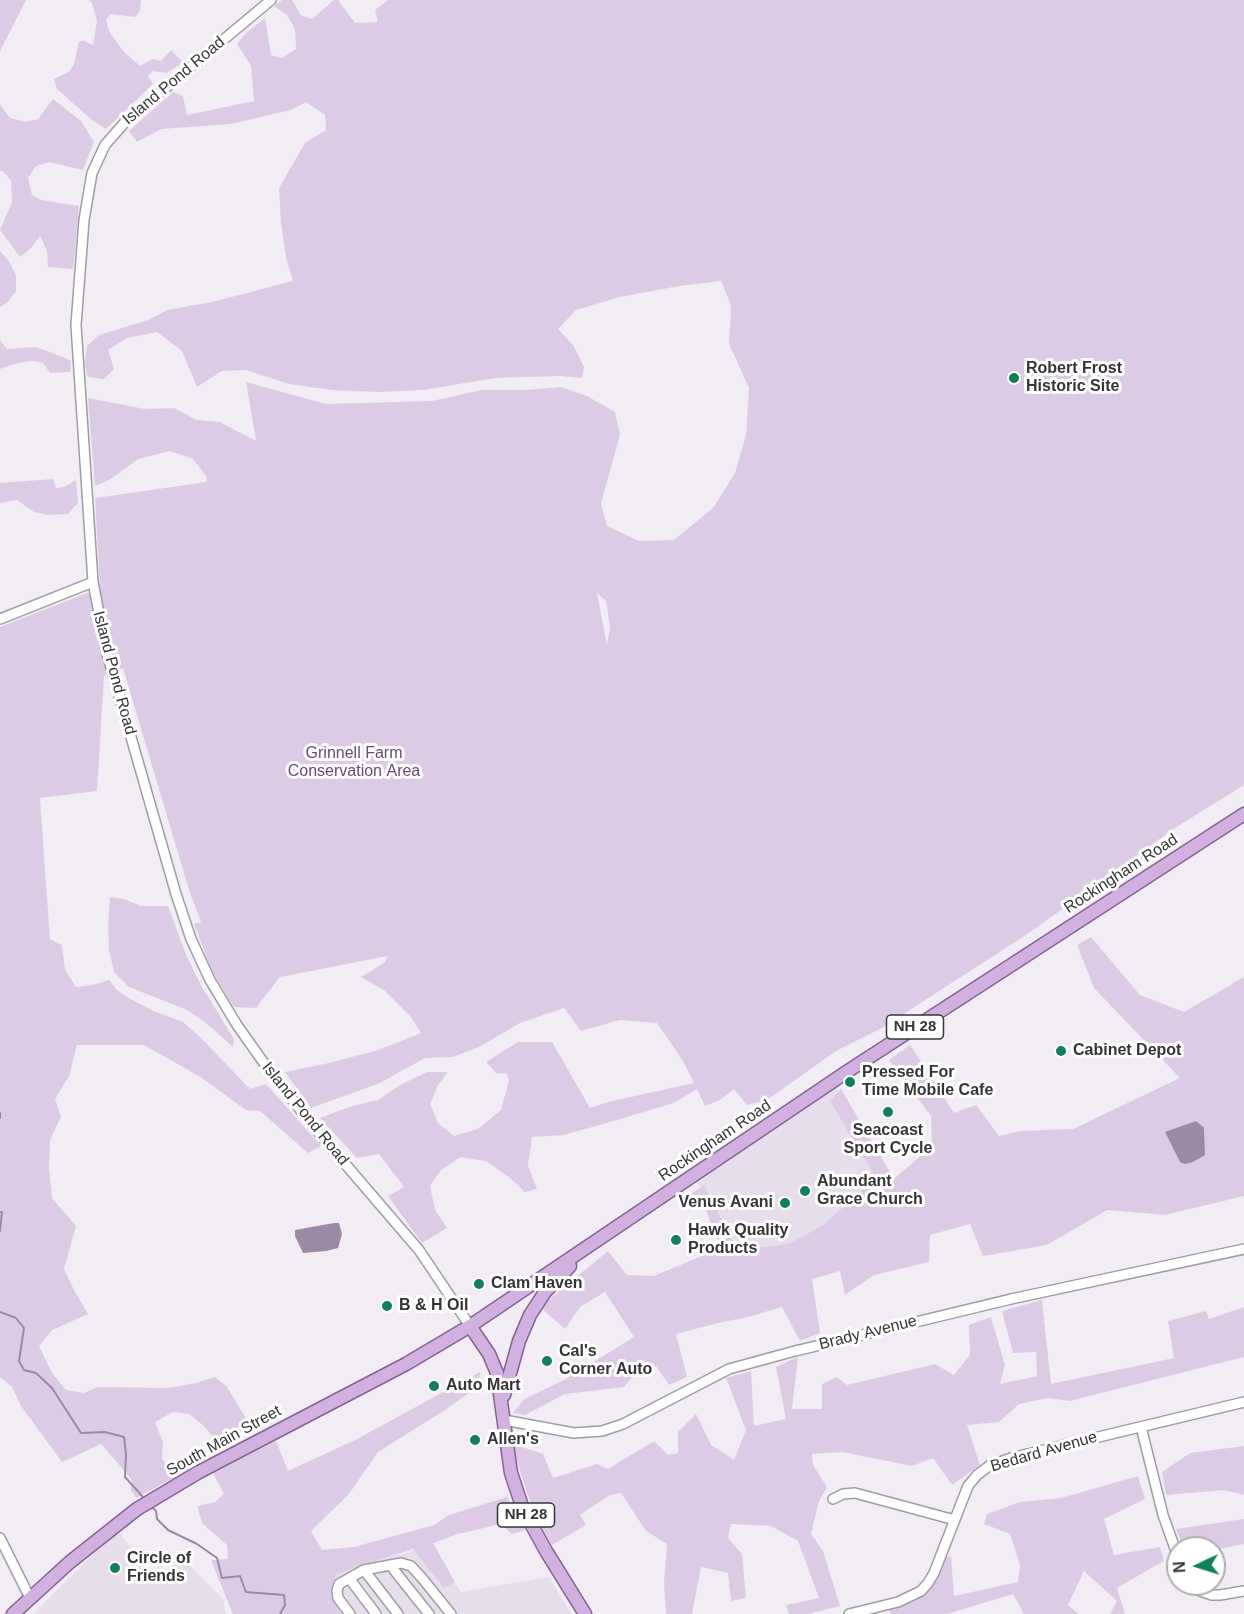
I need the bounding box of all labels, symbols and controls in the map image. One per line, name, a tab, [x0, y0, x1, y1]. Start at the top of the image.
street label: Island Pond Road	[119, 33, 229, 129]
place label: Robert Frost Historic Site	[1026, 359, 1122, 397]
marker: Robert Frost Historic Site	[1007, 371, 1021, 385]
street label: Island Pond Road	[88, 609, 140, 737]
park label: Grinnell Farm Conservation Area	[288, 744, 420, 782]
street label: Rockingham Road	[1061, 830, 1181, 918]
road number: NH 28	[886, 1015, 944, 1039]
place label: Cabinet Depot	[1073, 1041, 1181, 1061]
marker: Cabinet Depot	[1054, 1044, 1068, 1058]
street label: Island Pond Road	[258, 1059, 352, 1169]
place label: Pressed For Time Mobile Cafe	[862, 1063, 993, 1101]
marker: Pressed For Time Mobile Cafe	[843, 1075, 857, 1089]
street label: Rockingham Road	[655, 1096, 775, 1186]
marker: Seacoast Sport Cycle	[881, 1105, 895, 1119]
place label: Seacoast Sport Cycle	[844, 1121, 932, 1159]
place label: Abundant Grace Church	[817, 1172, 923, 1210]
marker: Abundant Grace Church	[798, 1184, 812, 1198]
place label: Venus Avani	[678, 1193, 773, 1213]
marker: Venus Avani	[778, 1196, 792, 1210]
place label: Hawk Quality Products	[688, 1221, 788, 1259]
marker: Hawk Quality Products	[669, 1233, 683, 1247]
place label: Clam Haven	[491, 1274, 583, 1294]
marker: Clam Haven	[472, 1277, 486, 1291]
place label: B & H Oil	[399, 1296, 468, 1316]
marker: B & H Oil	[380, 1299, 394, 1313]
street label: Brady Avenue	[817, 1312, 919, 1354]
place label: Cal's Corner Auto	[559, 1342, 652, 1380]
marker: Cal's Corner Auto	[540, 1354, 554, 1368]
place label: Auto Mart	[446, 1376, 521, 1396]
marker: Auto Mart	[427, 1379, 441, 1393]
street label: South Main Street	[163, 1402, 285, 1480]
street label: Bedard Avenue	[988, 1428, 1100, 1476]
place label: Allen's	[487, 1430, 539, 1450]
marker: Allen's	[468, 1433, 482, 1447]
road number: NH 28	[498, 1503, 554, 1527]
north arrow	[1166, 1536, 1226, 1596]
place label: Circle of Friends	[127, 1549, 191, 1587]
marker: Circle of Friends	[108, 1561, 122, 1575]
text: N	[1171, 1561, 1188, 1574]

